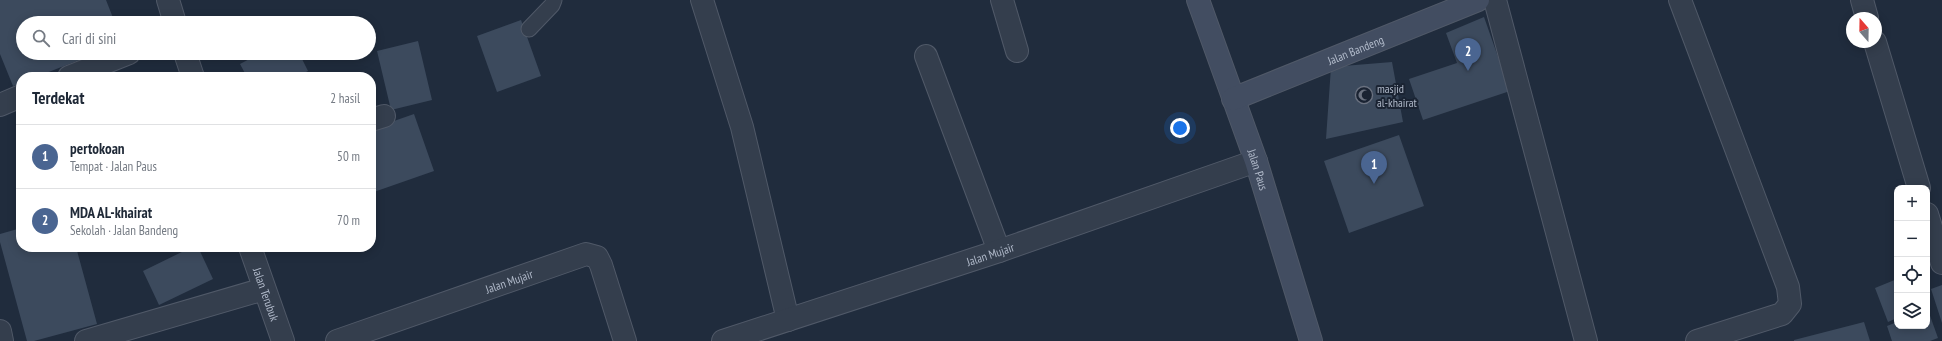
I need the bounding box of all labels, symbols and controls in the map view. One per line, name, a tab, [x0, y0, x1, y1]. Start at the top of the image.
north arrow	[1846, 12, 1882, 48]
search box	[16, 16, 376, 60]
icon: search	[30, 27, 52, 49]
text: Cari di sini	[62, 29, 116, 48]
street label: Jalan Bandeng	[1324, 31, 1386, 68]
pin: 2	[1455, 38, 1481, 71]
place label: masjid al-khairat	[1377, 81, 1418, 110]
mosque icon: masjid al-khairat	[1354, 85, 1374, 105]
text: Terdekat	[32, 87, 84, 109]
text: 2 hasil	[330, 90, 360, 107]
your location	[1170, 118, 1190, 138]
text: pertokoan	[70, 139, 125, 158]
street label: Jalan Paus	[1244, 146, 1272, 192]
text: 1	[42, 148, 48, 165]
text: 50 m	[337, 148, 360, 165]
pin: 1	[1361, 151, 1387, 184]
text: Tempat · Jalan Paus	[70, 158, 157, 175]
map controls	[1894, 185, 1930, 329]
button: +	[1894, 185, 1930, 221]
text: MDA AL-khairat	[70, 203, 152, 222]
text: 2	[42, 212, 48, 229]
text: 70 m	[337, 212, 360, 229]
button: −	[1894, 221, 1930, 257]
text: Sekolah · Jalan Bandeng	[70, 222, 178, 239]
street label: Jalan Mujair	[963, 239, 1017, 269]
button: locate	[1894, 257, 1930, 293]
street label: Jalan Terubuk	[250, 265, 283, 323]
street label: Jalan Mujair	[482, 266, 535, 297]
button: layers	[1894, 293, 1930, 329]

